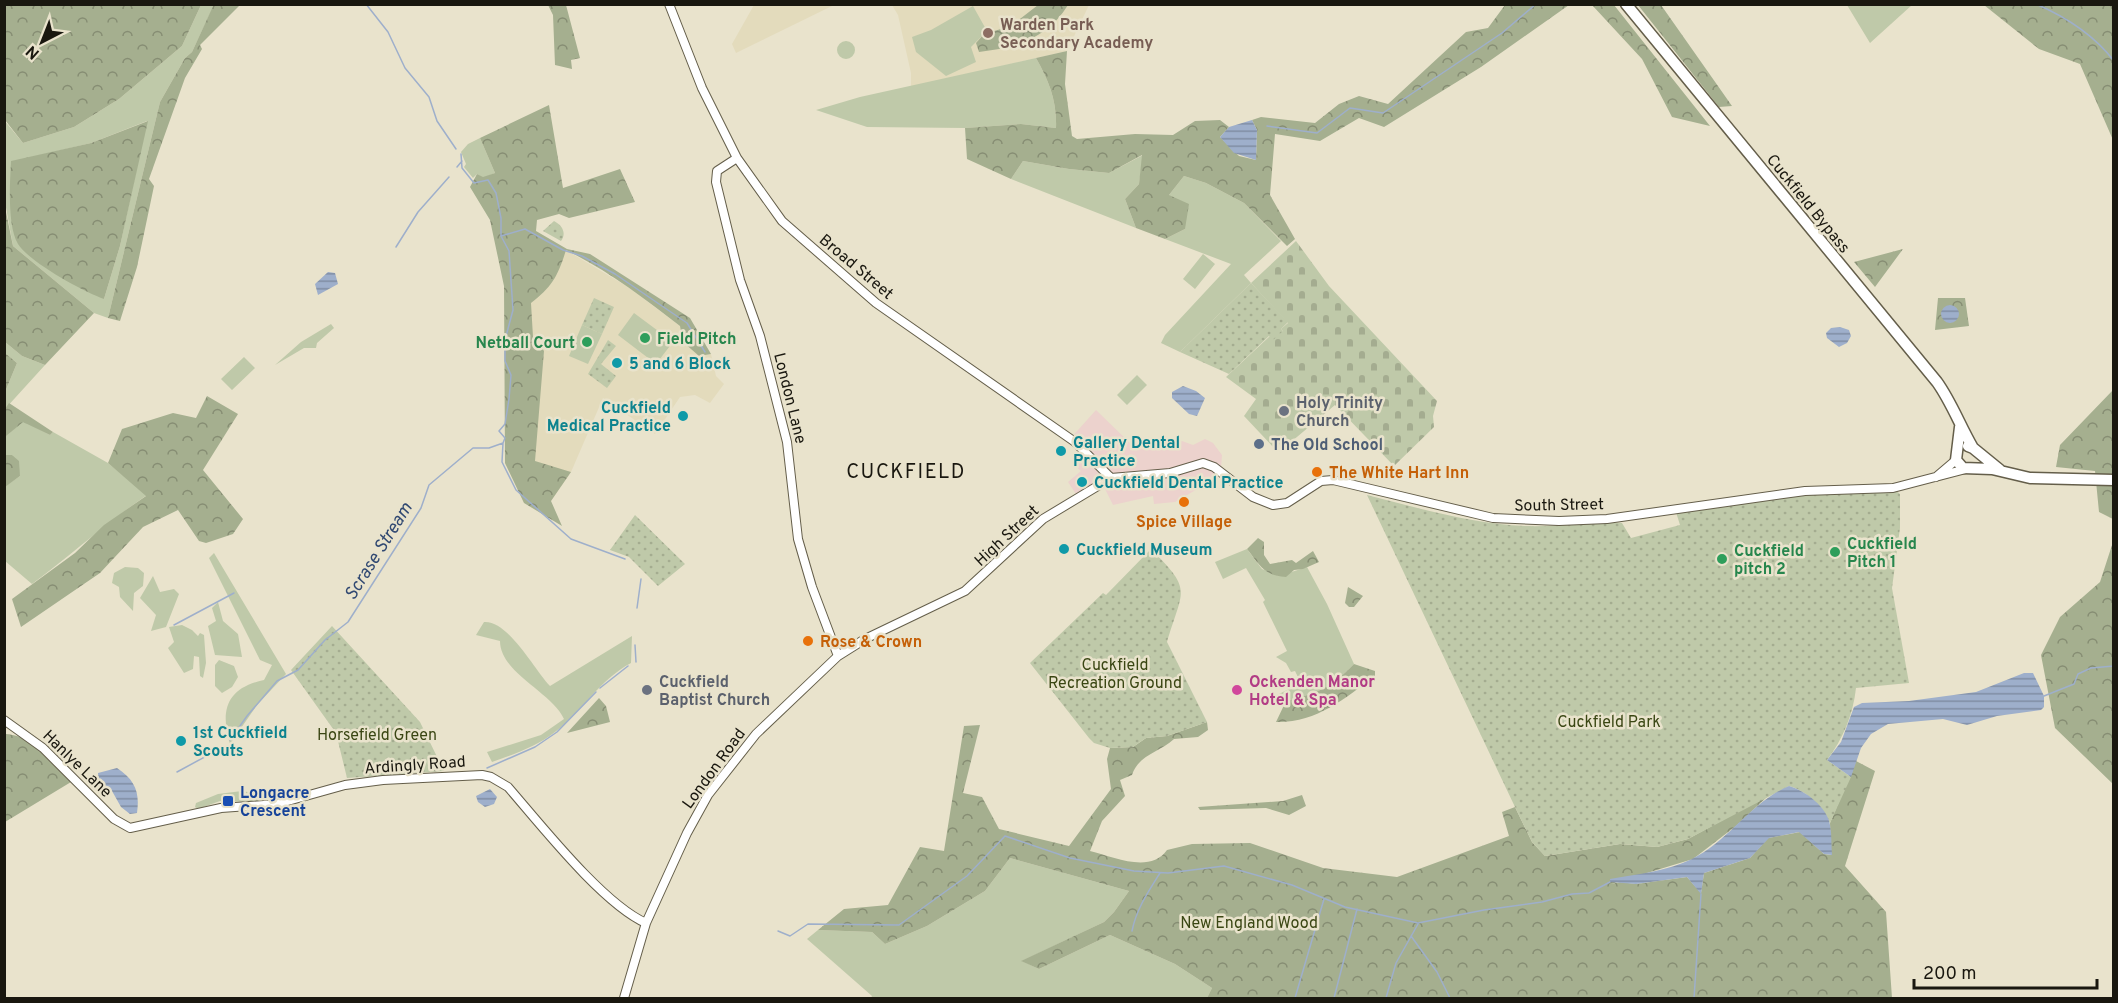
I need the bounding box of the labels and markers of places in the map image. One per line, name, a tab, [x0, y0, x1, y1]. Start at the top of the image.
place label: Warden Park Secondary Academy	[1000, 16, 1153, 54]
marker: Warden Park Secondary Academy	[981, 26, 995, 40]
place label: Field Pitch	[657, 330, 737, 350]
marker: Field Pitch	[638, 331, 652, 345]
place label: Netball Court	[475, 334, 575, 354]
marker: Netball Court	[580, 335, 594, 349]
place label: 5 and 6 Block	[629, 355, 731, 375]
marker: 5 and 6 Block	[610, 356, 624, 370]
place label: Holy Trinity Church	[1296, 394, 1383, 432]
place label: Cuckfield Medical Practice	[547, 399, 671, 437]
marker: Holy Trinity Church	[1277, 404, 1291, 418]
marker: Cuckfield Medical Practice	[676, 409, 690, 423]
place label: Gallery Dental Practice	[1073, 434, 1180, 472]
place label: The Old School	[1271, 436, 1383, 456]
marker: The Old School	[1252, 437, 1266, 451]
marker: Gallery Dental Practice	[1054, 444, 1068, 458]
place label: The White Hart Inn	[1329, 464, 1469, 484]
marker: The White Hart Inn	[1310, 465, 1324, 479]
place label: Cuckfield Dental Practice	[1094, 474, 1284, 494]
marker: Cuckfield Dental Practice	[1075, 475, 1089, 489]
marker: Spice Village	[1177, 495, 1191, 509]
place label: Spice Village	[1136, 513, 1232, 533]
place label: Cuckfield Pitch 1	[1847, 535, 1917, 573]
place label: Cuckfield Museum	[1076, 541, 1213, 561]
marker: Cuckfield Museum	[1057, 542, 1071, 556]
place label: Cuckfield pitch 2	[1734, 542, 1804, 580]
marker: Cuckfield Pitch 1	[1828, 545, 1842, 559]
marker: Cuckfield pitch 2	[1715, 552, 1729, 566]
place label: Rose & Crown	[820, 633, 922, 653]
marker: Rose & Crown	[801, 634, 815, 648]
place label: Cuckfield Baptist Church	[659, 673, 770, 711]
place label: Ockenden Manor Hotel & Spa	[1249, 673, 1375, 711]
marker: Cuckfield Baptist Church	[640, 683, 654, 697]
marker: Ockenden Manor Hotel & Spa	[1230, 683, 1244, 697]
place label: 1st Cuckfield Scouts	[193, 724, 287, 762]
marker: 1st Cuckfield Scouts	[174, 734, 188, 748]
place label: Longacre Crescent	[240, 784, 310, 822]
marker: Longacre Crescent	[221, 794, 235, 808]

